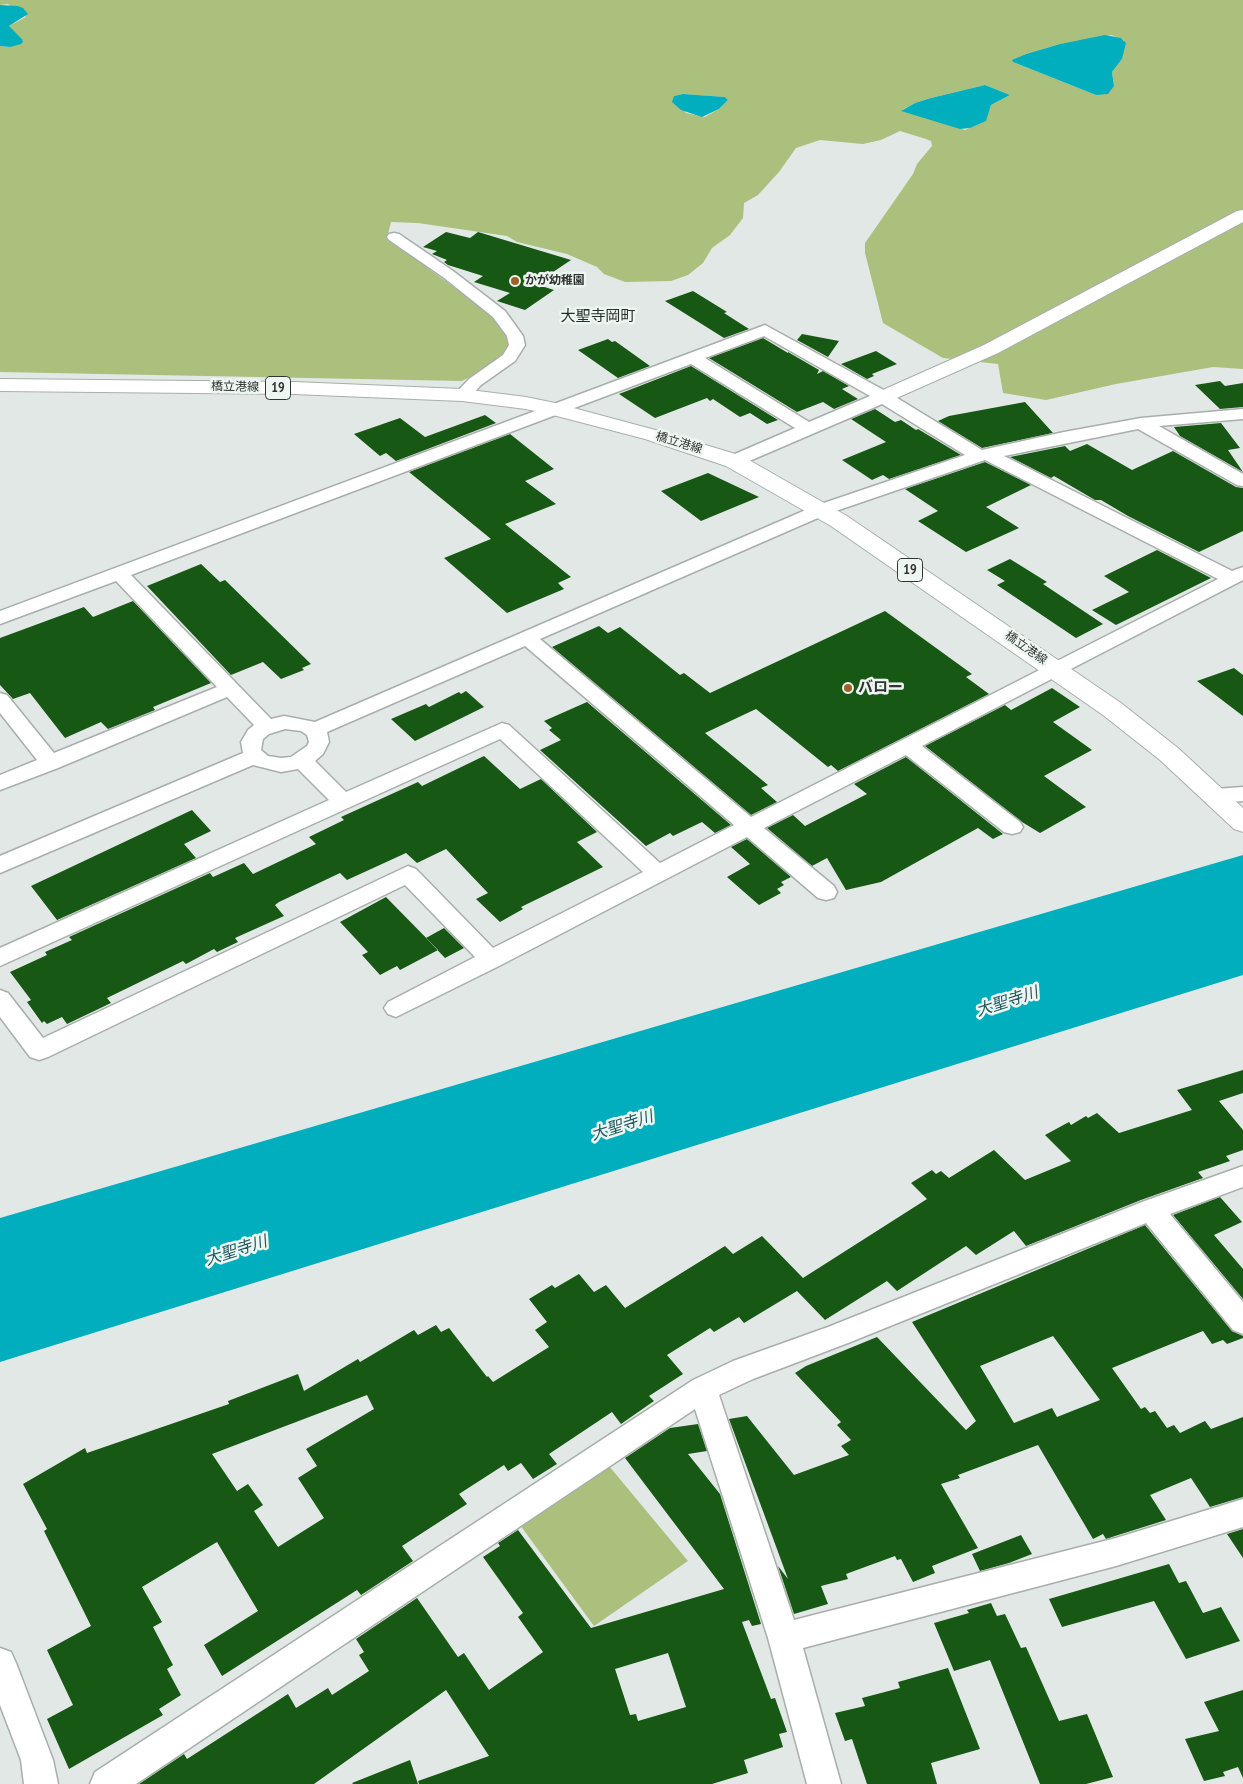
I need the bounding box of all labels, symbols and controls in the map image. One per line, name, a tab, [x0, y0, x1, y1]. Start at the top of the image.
place label: かが幼稚園	[525, 274, 585, 288]
marker: かが幼稚園	[509, 275, 521, 287]
district label: 大聖寺岡町	[561, 308, 635, 326]
road number: 19	[266, 376, 290, 399]
street label: 橋立港線	[211, 379, 259, 395]
street label: 橋立港線	[654, 429, 704, 457]
road number: 19	[898, 558, 922, 582]
street label: 橋立港線	[1002, 628, 1050, 668]
place label: バロー	[858, 679, 903, 697]
marker: バロー	[842, 682, 854, 694]
water label: 大聖寺川	[974, 983, 1040, 1021]
water label: 大聖寺川	[589, 1107, 655, 1145]
water label: 大聖寺川	[203, 1232, 269, 1270]

